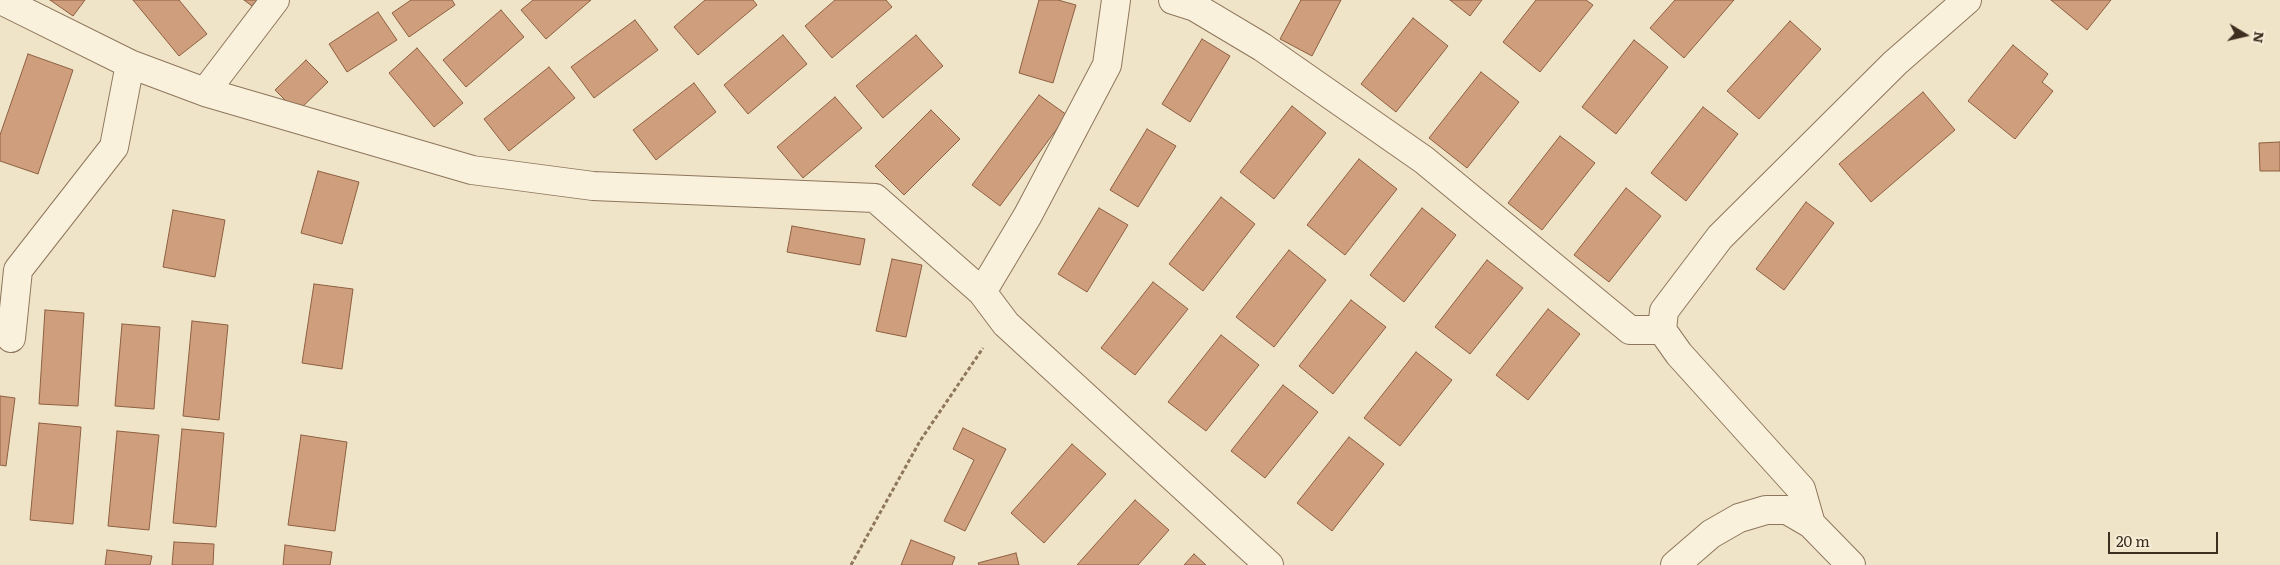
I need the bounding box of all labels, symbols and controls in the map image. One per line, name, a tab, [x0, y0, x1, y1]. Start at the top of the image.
north arrow	[2220, 10, 2270, 60]
text: N	[2249, 30, 2271, 45]
scale bar	[2110, 522, 2220, 554]
text: 20 m	[2116, 529, 2150, 552]

